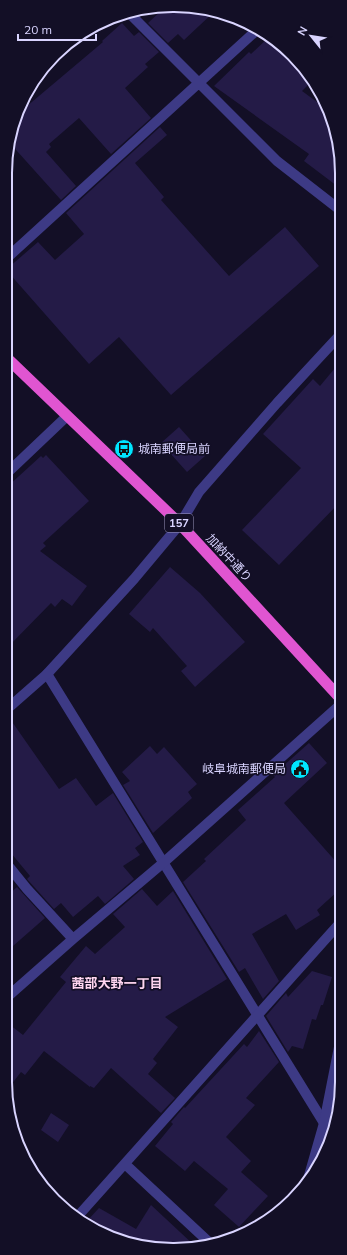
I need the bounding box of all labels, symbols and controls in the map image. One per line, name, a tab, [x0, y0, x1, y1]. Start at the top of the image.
scale bar	[18, 16, 96, 42]
north arrow	[291, 16, 331, 56]
text: 20 m	[24, 22, 52, 37]
text: N	[294, 24, 310, 38]
bus stop icon: 城南郵便局前	[113, 438, 135, 460]
place label: 城南郵便局前	[138, 441, 210, 456]
road number: 157	[165, 514, 193, 532]
street label: 加納中通り	[203, 531, 255, 585]
public building icon: 岐阜城南郵便局	[289, 758, 311, 780]
place label: 岐阜城南郵便局	[202, 761, 286, 776]
district label: 茜部大野一丁目	[71, 975, 163, 991]

